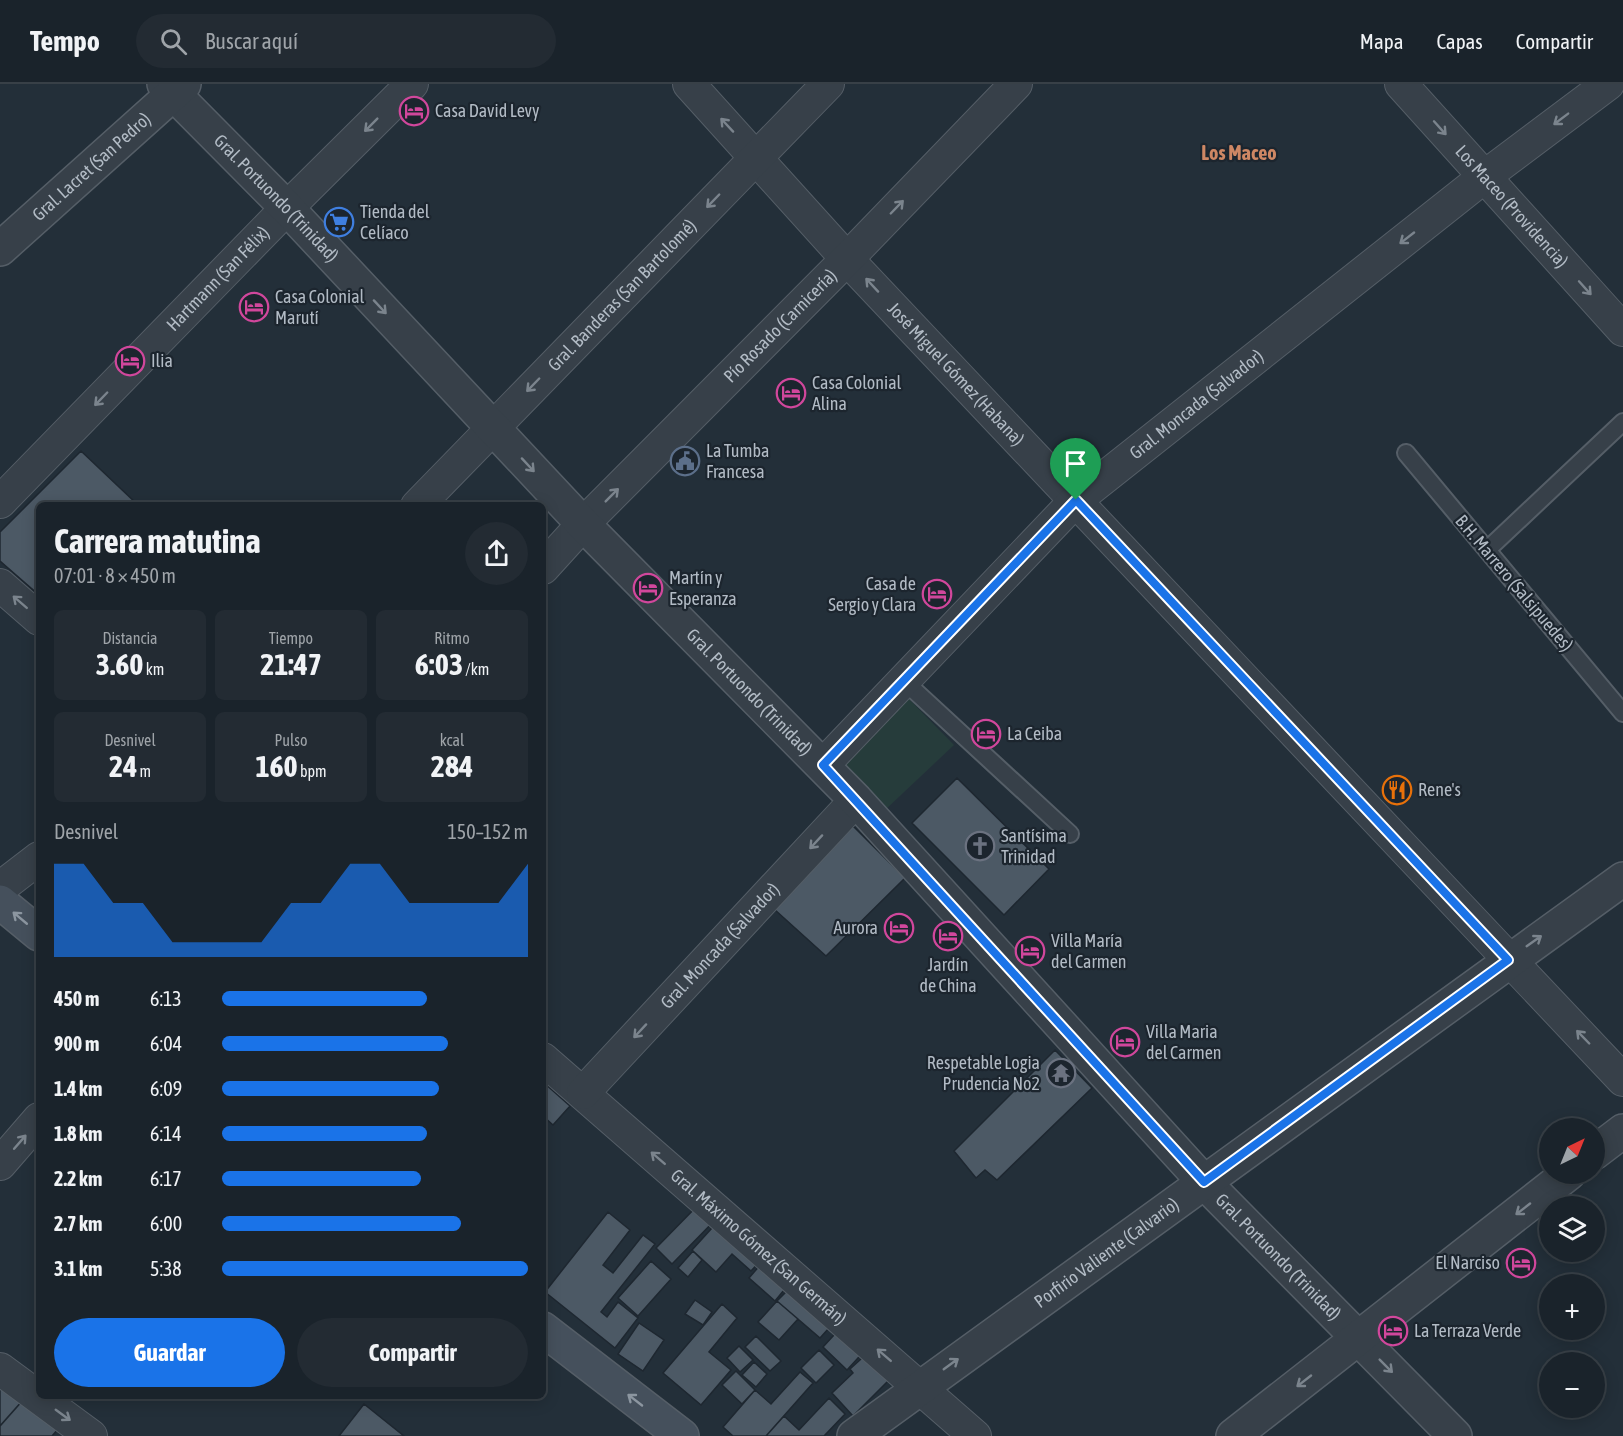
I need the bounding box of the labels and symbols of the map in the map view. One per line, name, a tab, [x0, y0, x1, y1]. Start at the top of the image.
hotel icon: Casa David Levy	[398, 95, 430, 127]
place label: Casa David Levy	[435, 100, 539, 121]
street label: Gral. Lacret (San Pedro)	[28, 108, 155, 225]
one-way arrow	[1553, 112, 1569, 125]
one-way arrow	[363, 118, 378, 133]
one-way arrow	[720, 118, 734, 133]
one-way arrow	[1433, 120, 1447, 135]
street label: Gral. Portuondo (Trinidad)	[210, 130, 343, 266]
district label: Los Maceo	[1201, 141, 1277, 164]
street label: Los Maceo (Providencia)	[1451, 141, 1573, 272]
one-way arrow	[706, 194, 721, 209]
one-way arrow	[890, 200, 904, 215]
place label: Tienda del Celíaco	[360, 201, 430, 243]
supermarket icon: Tienda del Celíaco	[323, 206, 355, 238]
street label: Gral. Banderas (San Bartolomé)	[543, 215, 700, 375]
street label: Hartmann (San Félix)	[162, 222, 273, 335]
one-way arrow	[1399, 232, 1415, 245]
street label: Pío Rosado (Carnicería)	[719, 265, 841, 387]
one-way arrow	[865, 278, 879, 293]
one-way arrow	[1578, 280, 1592, 295]
place label: Casa Colonial Marutí	[275, 286, 365, 328]
hotel icon: Casa Colonial Marutí	[238, 291, 270, 323]
street label: José Miguel Gómez (Habana)	[884, 298, 1029, 450]
one-way arrow	[373, 300, 387, 315]
hotel icon: Ilia	[114, 345, 146, 377]
street label: Gral. Moncada (Salvador)	[1125, 345, 1267, 463]
place label: Ilia	[151, 350, 173, 371]
place label: Casa Colonial Alina	[812, 372, 902, 414]
hotel icon: Casa Colonial Alina	[775, 377, 807, 409]
one-way arrow	[525, 378, 540, 393]
one-way arrow	[94, 391, 108, 406]
pin	[1050, 438, 1101, 500]
place label: La Tumba Francesa	[706, 440, 769, 482]
public building icon: La Tumba Francesa	[669, 445, 701, 477]
one-way arrow	[520, 457, 535, 472]
one-way arrow	[605, 488, 620, 503]
street label: B.H. Marrero (Salsipuedes)	[1451, 510, 1578, 655]
place label: Martín y Esperanza	[669, 567, 737, 609]
hotel icon: Martín y Esperanza	[632, 572, 664, 604]
place label: Casa de Sergio y Clara	[828, 573, 916, 615]
hotel icon: Casa de Sergio y Clara	[921, 578, 953, 610]
one-way arrow	[12, 595, 27, 609]
street label: Gral. Portuondo (Trinidad)	[683, 624, 817, 759]
hotel icon: La Ceiba	[970, 718, 1002, 750]
place label: La Ceiba	[1007, 723, 1062, 744]
restaurant icon: Rene's	[1381, 774, 1413, 806]
place label: Rene's	[1418, 779, 1461, 800]
place label: Santísima Trinidad	[1001, 825, 1067, 867]
church icon: Santísima Trinidad	[964, 830, 996, 862]
one-way arrow	[809, 835, 823, 850]
street label: Gral. Moncada (Salvador)	[656, 878, 783, 1013]
one-way arrow	[12, 911, 28, 924]
hotel icon: Aurora	[883, 912, 915, 944]
place label: Aurora	[833, 917, 878, 938]
hotel icon: Jardín de China	[932, 920, 964, 952]
place label: Villa María del Carmen	[1051, 930, 1127, 972]
hotel icon: Villa María del Carmen	[1014, 935, 1046, 967]
one-way arrow	[1526, 935, 1542, 948]
place label: Jardín de China	[919, 954, 977, 996]
place label: Villa Maria del Carmen	[1146, 1021, 1222, 1063]
one-way arrow	[633, 1023, 647, 1038]
hotel icon: Villa Maria del Carmen	[1109, 1026, 1141, 1058]
one-way arrow	[1575, 1030, 1590, 1045]
place label: Respetable Logia Prudencia No2	[927, 1052, 1040, 1094]
temple icon: Respetable Logia Prudencia No2	[1045, 1057, 1077, 1089]
north arrow	[1539, 1118, 1605, 1184]
one-way arrow	[12, 1134, 26, 1150]
one-way arrow	[651, 1151, 666, 1165]
street label: Gral. Máximo Gómez (San Germán)	[667, 1164, 851, 1329]
street label: Gral. Portuondo (Trinidad)	[1211, 1189, 1345, 1324]
street label: Porfirio Valiente (Calvario)	[1030, 1193, 1183, 1312]
one-way arrow	[1516, 1203, 1532, 1216]
hotel icon: El Narciso	[1505, 1247, 1537, 1279]
place label: El Narciso	[1435, 1252, 1500, 1273]
hotel icon: La Terraza Verde	[1377, 1315, 1409, 1347]
place label: La Terraza Verde	[1414, 1320, 1521, 1341]
one-way arrow	[876, 1349, 892, 1362]
one-way arrow	[943, 1358, 959, 1370]
one-way arrow	[1379, 1359, 1393, 1374]
one-way arrow	[1296, 1375, 1312, 1388]
one-way arrow	[628, 1394, 644, 1407]
one-way arrow	[54, 1409, 70, 1421]

